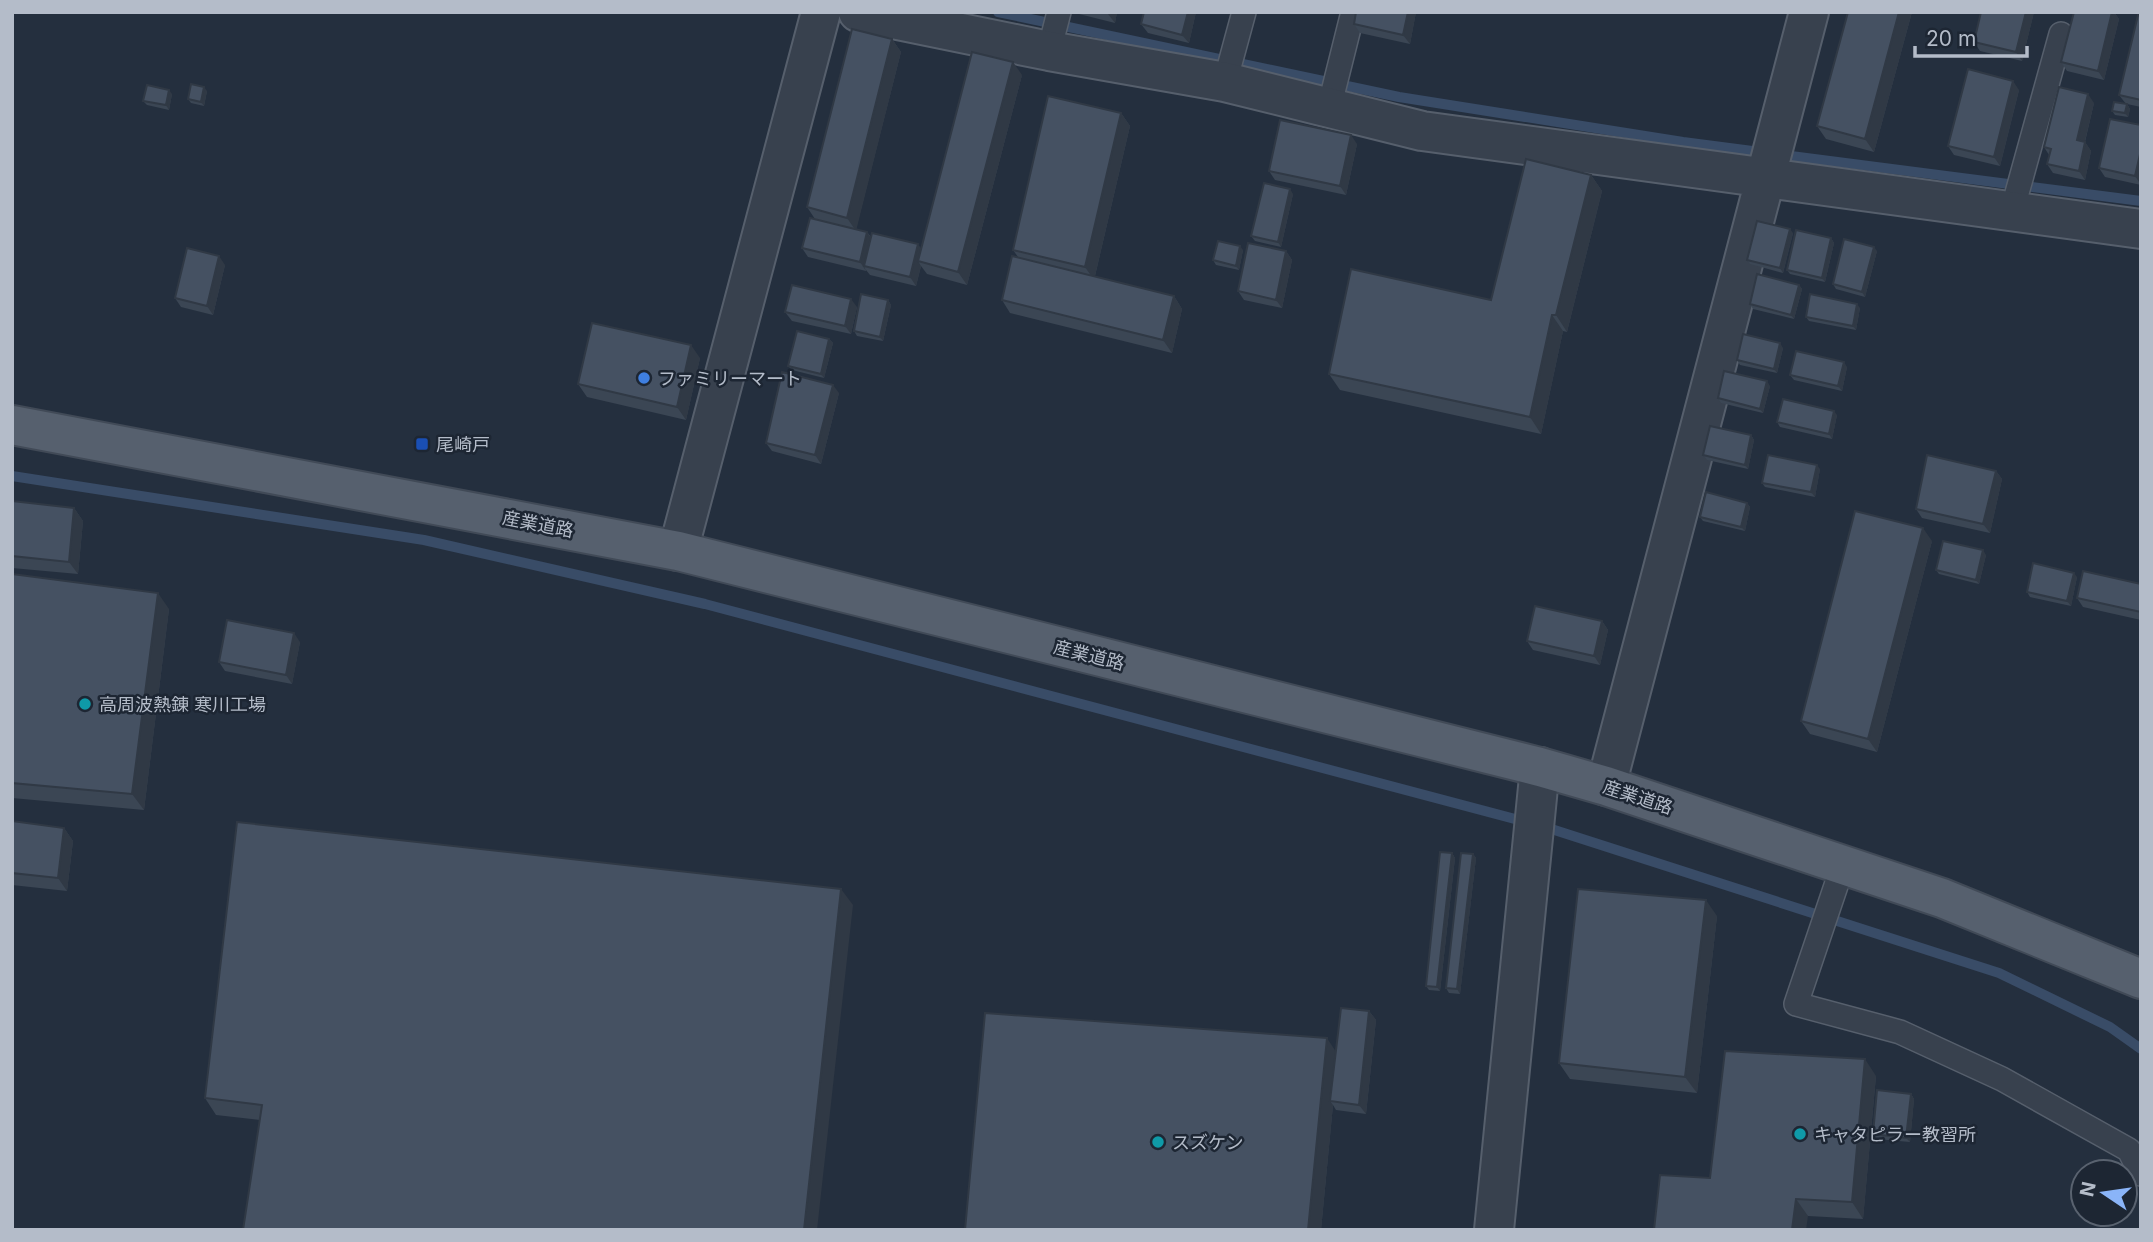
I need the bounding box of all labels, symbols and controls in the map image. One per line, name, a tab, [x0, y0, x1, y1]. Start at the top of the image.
scale bar	[1915, 14, 2027, 58]
text: 20 m	[1926, 26, 1976, 51]
place label: ファミリーマート	[658, 368, 802, 389]
marker: ファミリーマート	[636, 370, 652, 386]
place label: 尾崎戸	[436, 434, 490, 455]
marker: 尾崎戸	[414, 436, 430, 452]
street label: 産業道路	[501, 507, 575, 541]
street label: 産業道路	[1052, 636, 1126, 674]
place label: 高周波熱錬 寒川工場	[99, 694, 266, 715]
marker: 高周波熱錬 寒川工場	[77, 696, 93, 712]
street label: 産業道路	[1601, 776, 1675, 818]
place label: キャタピラー教習所	[1814, 1124, 1976, 1145]
marker: キャタピラー教習所	[1792, 1126, 1808, 1142]
place label: スズケン	[1172, 1132, 1243, 1153]
marker: スズケン	[1150, 1134, 1166, 1150]
north arrow	[2069, 1158, 2139, 1228]
text: N	[2075, 1180, 2101, 1199]

